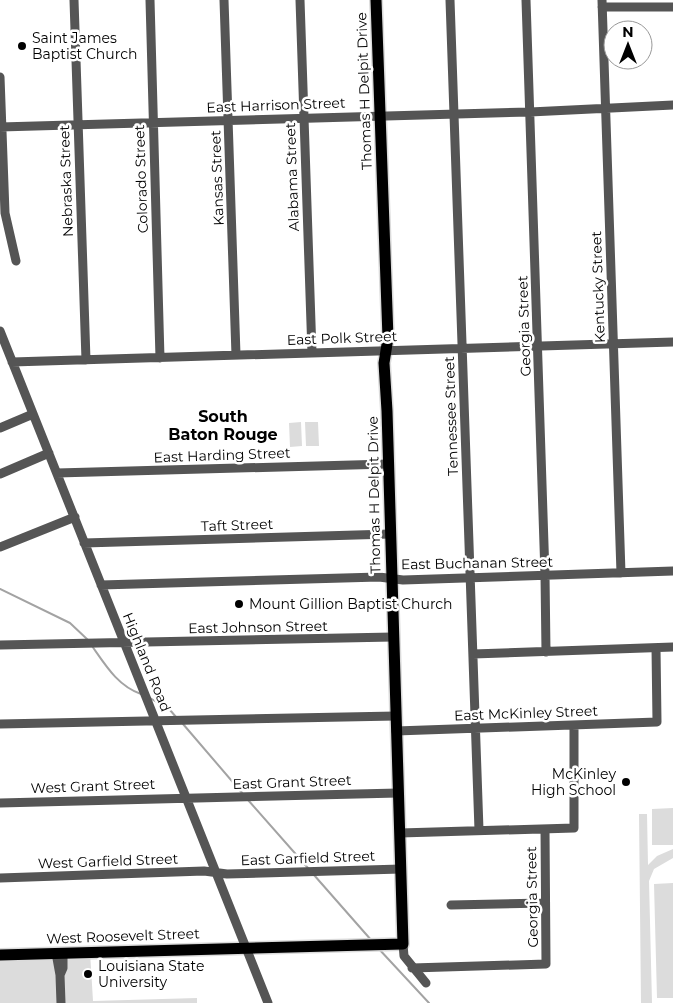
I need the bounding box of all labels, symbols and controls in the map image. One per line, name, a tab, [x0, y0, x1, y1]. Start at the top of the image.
street label: Thomas H Delpit Drive	[352, 12, 376, 170]
north arrow	[603, 20, 653, 70]
text: N	[622, 23, 634, 41]
place label: Saint James Baptist Church	[32, 29, 137, 63]
marker: Saint James Baptist Church	[16, 40, 28, 52]
street label: East Harrison Street	[206, 94, 346, 116]
street label: Alabama Street	[281, 122, 303, 232]
street label: Nebraska Street	[55, 124, 77, 237]
street label: Colorado Street	[130, 124, 152, 234]
street label: Kansas Street	[206, 130, 228, 226]
street label: Kentucky Street	[587, 230, 609, 343]
street label: Georgia Street	[513, 275, 535, 377]
street label: East Polk Street	[286, 327, 398, 349]
street label: Tennessee Street	[440, 356, 462, 476]
district label: South Baton Rouge	[168, 407, 278, 444]
street label: Thomas H Delpit Drive	[364, 416, 384, 574]
street label: East Harding Street	[153, 444, 291, 466]
street label: Taft Street	[201, 515, 274, 535]
street label: East Buchanan Street	[401, 553, 554, 573]
place label: Mount Gillion Baptist Church	[249, 595, 453, 613]
marker: Mount Gillion Baptist Church	[233, 598, 245, 610]
street label: Highland Road	[119, 610, 175, 714]
street label: East Johnson Street	[188, 617, 328, 637]
street label: East McKinley Street	[454, 701, 599, 725]
place label: McKinley High School	[531, 765, 616, 799]
street label: East Grant Street	[232, 771, 352, 793]
street label: West Grant Street	[30, 775, 156, 797]
marker: McKinley High School	[620, 776, 632, 788]
street label: Georgia Street	[522, 846, 542, 948]
street label: East Garfield Street	[240, 847, 376, 869]
street label: West Garfield Street	[37, 850, 179, 872]
street label: West Roosevelt Street	[46, 924, 200, 948]
place label: Louisiana State University	[98, 957, 205, 991]
marker: Louisiana State University	[82, 968, 94, 980]

